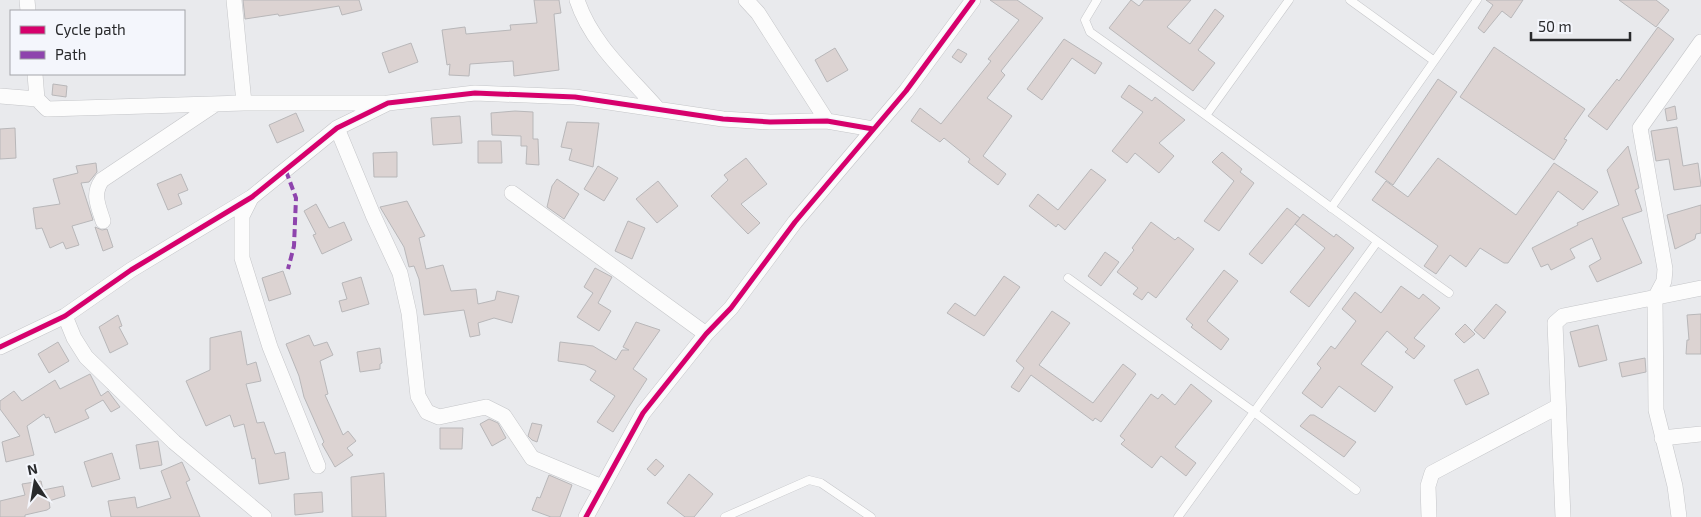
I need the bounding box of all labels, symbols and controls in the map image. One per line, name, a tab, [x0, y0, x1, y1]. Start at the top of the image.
legend	[10, 10, 185, 75]
scale bar	[1531, 10, 1630, 42]
text: 50 m	[1538, 17, 1572, 35]
text: Cycle path	[55, 20, 126, 38]
text: Path	[55, 45, 86, 63]
north arrow	[10, 457, 60, 507]
text: N	[25, 459, 39, 478]

